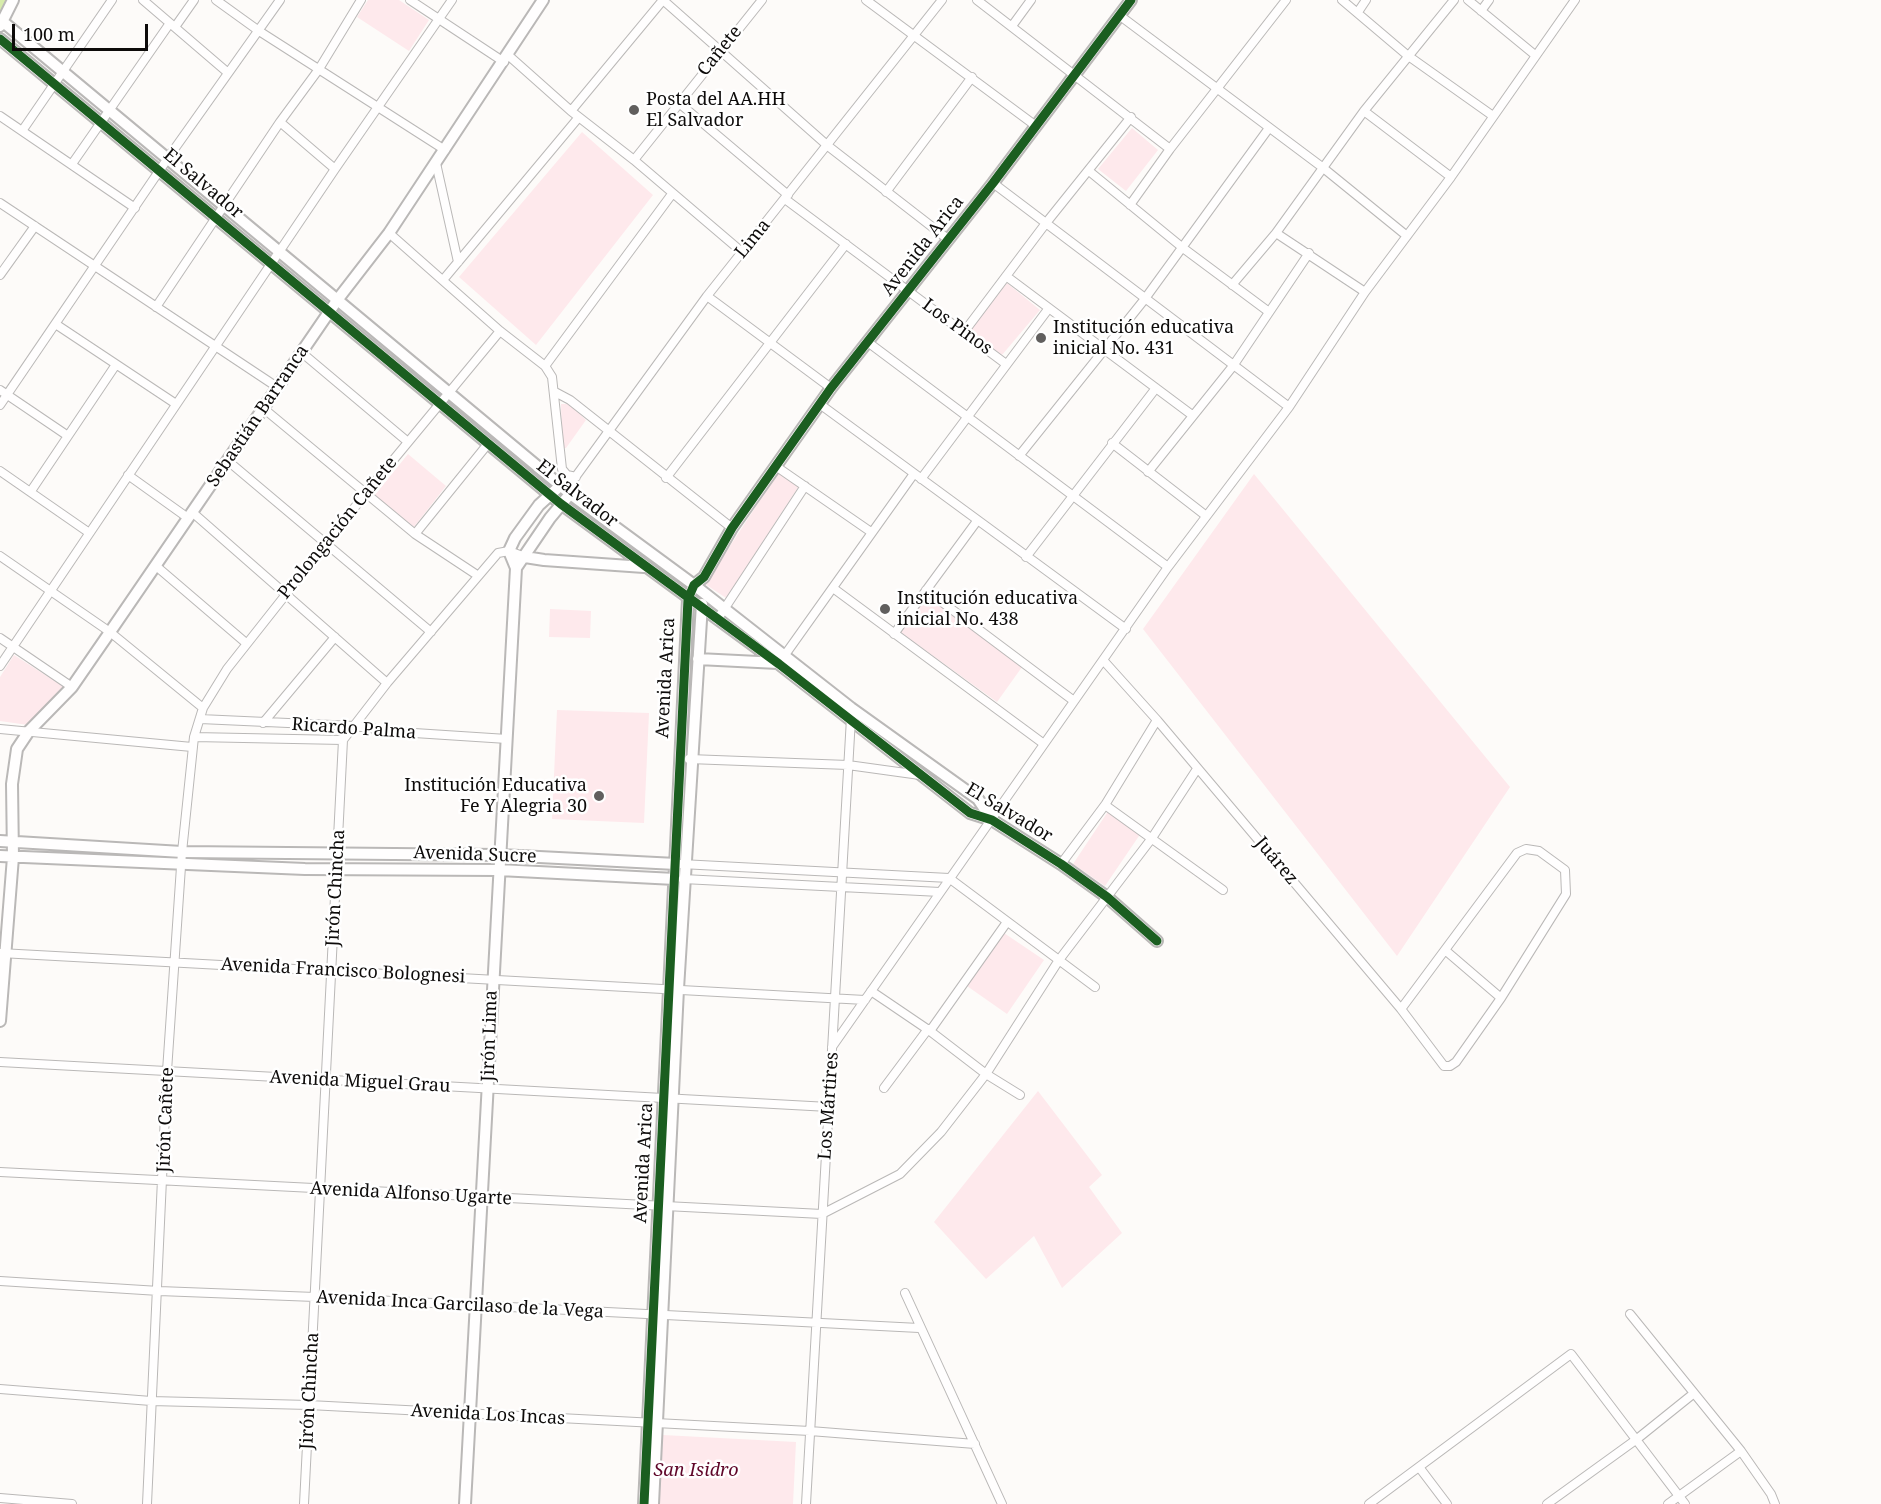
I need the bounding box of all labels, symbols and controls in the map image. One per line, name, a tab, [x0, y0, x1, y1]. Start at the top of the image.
scale bar	[15, 12, 152, 50]
text: 100 m	[23, 22, 75, 46]
street label: Cañete	[693, 22, 747, 80]
place label: Posta del AA.HH El Salvador	[646, 89, 786, 132]
marker: Posta del AA.HH El Salvador	[627, 103, 641, 117]
street label: El Salvador	[159, 144, 247, 224]
street label: Avenida Arica	[877, 192, 969, 300]
street label: Lima	[731, 215, 775, 263]
street label: Los Pinos	[918, 294, 996, 360]
place label: Institución educativa inicial No. 431	[1053, 317, 1234, 360]
marker: Institución educativa inicial No. 431	[1034, 331, 1048, 345]
street label: Sebastián Barranca	[202, 341, 314, 491]
street label: Prolongación Cañete	[274, 452, 402, 604]
street label: El Salvador	[532, 455, 622, 533]
place label: Institución educativa inicial No. 438	[897, 588, 1078, 630]
marker: Institución educativa inicial No. 438	[878, 602, 892, 616]
street label: Avenida Arica	[652, 617, 680, 739]
street label: Ricardo Palma	[291, 714, 417, 744]
place label: Institución Educativa Fe Y Alegria 30	[404, 775, 587, 818]
street label: El Salvador	[962, 779, 1056, 847]
marker: Institución Educativa Fe Y Alegria 30	[592, 789, 606, 803]
street label: Jirón Chincha	[322, 829, 350, 947]
street label: Juárez	[1250, 833, 1302, 889]
street label: Avenida Sucre	[413, 842, 537, 868]
street label: Avenida Francisco Bolognesi	[220, 954, 466, 988]
street label: Jirón Lima	[478, 990, 502, 1082]
street label: Los Mártires	[814, 1051, 844, 1161]
street label: Avenida Miguel Grau	[269, 1066, 451, 1098]
street label: Jirón Cañete	[153, 1067, 179, 1173]
street label: Avenida Arica	[630, 1102, 658, 1224]
street label: Avenida Alfonso Ugarte	[309, 1178, 513, 1210]
street label: Avenida Inca Garcilaso de la Vega	[316, 1287, 604, 1323]
street label: Jirón Chincha	[296, 1332, 324, 1450]
street label: Avenida Los Incas	[410, 1400, 566, 1430]
park label: San Isidro	[654, 1460, 738, 1482]

